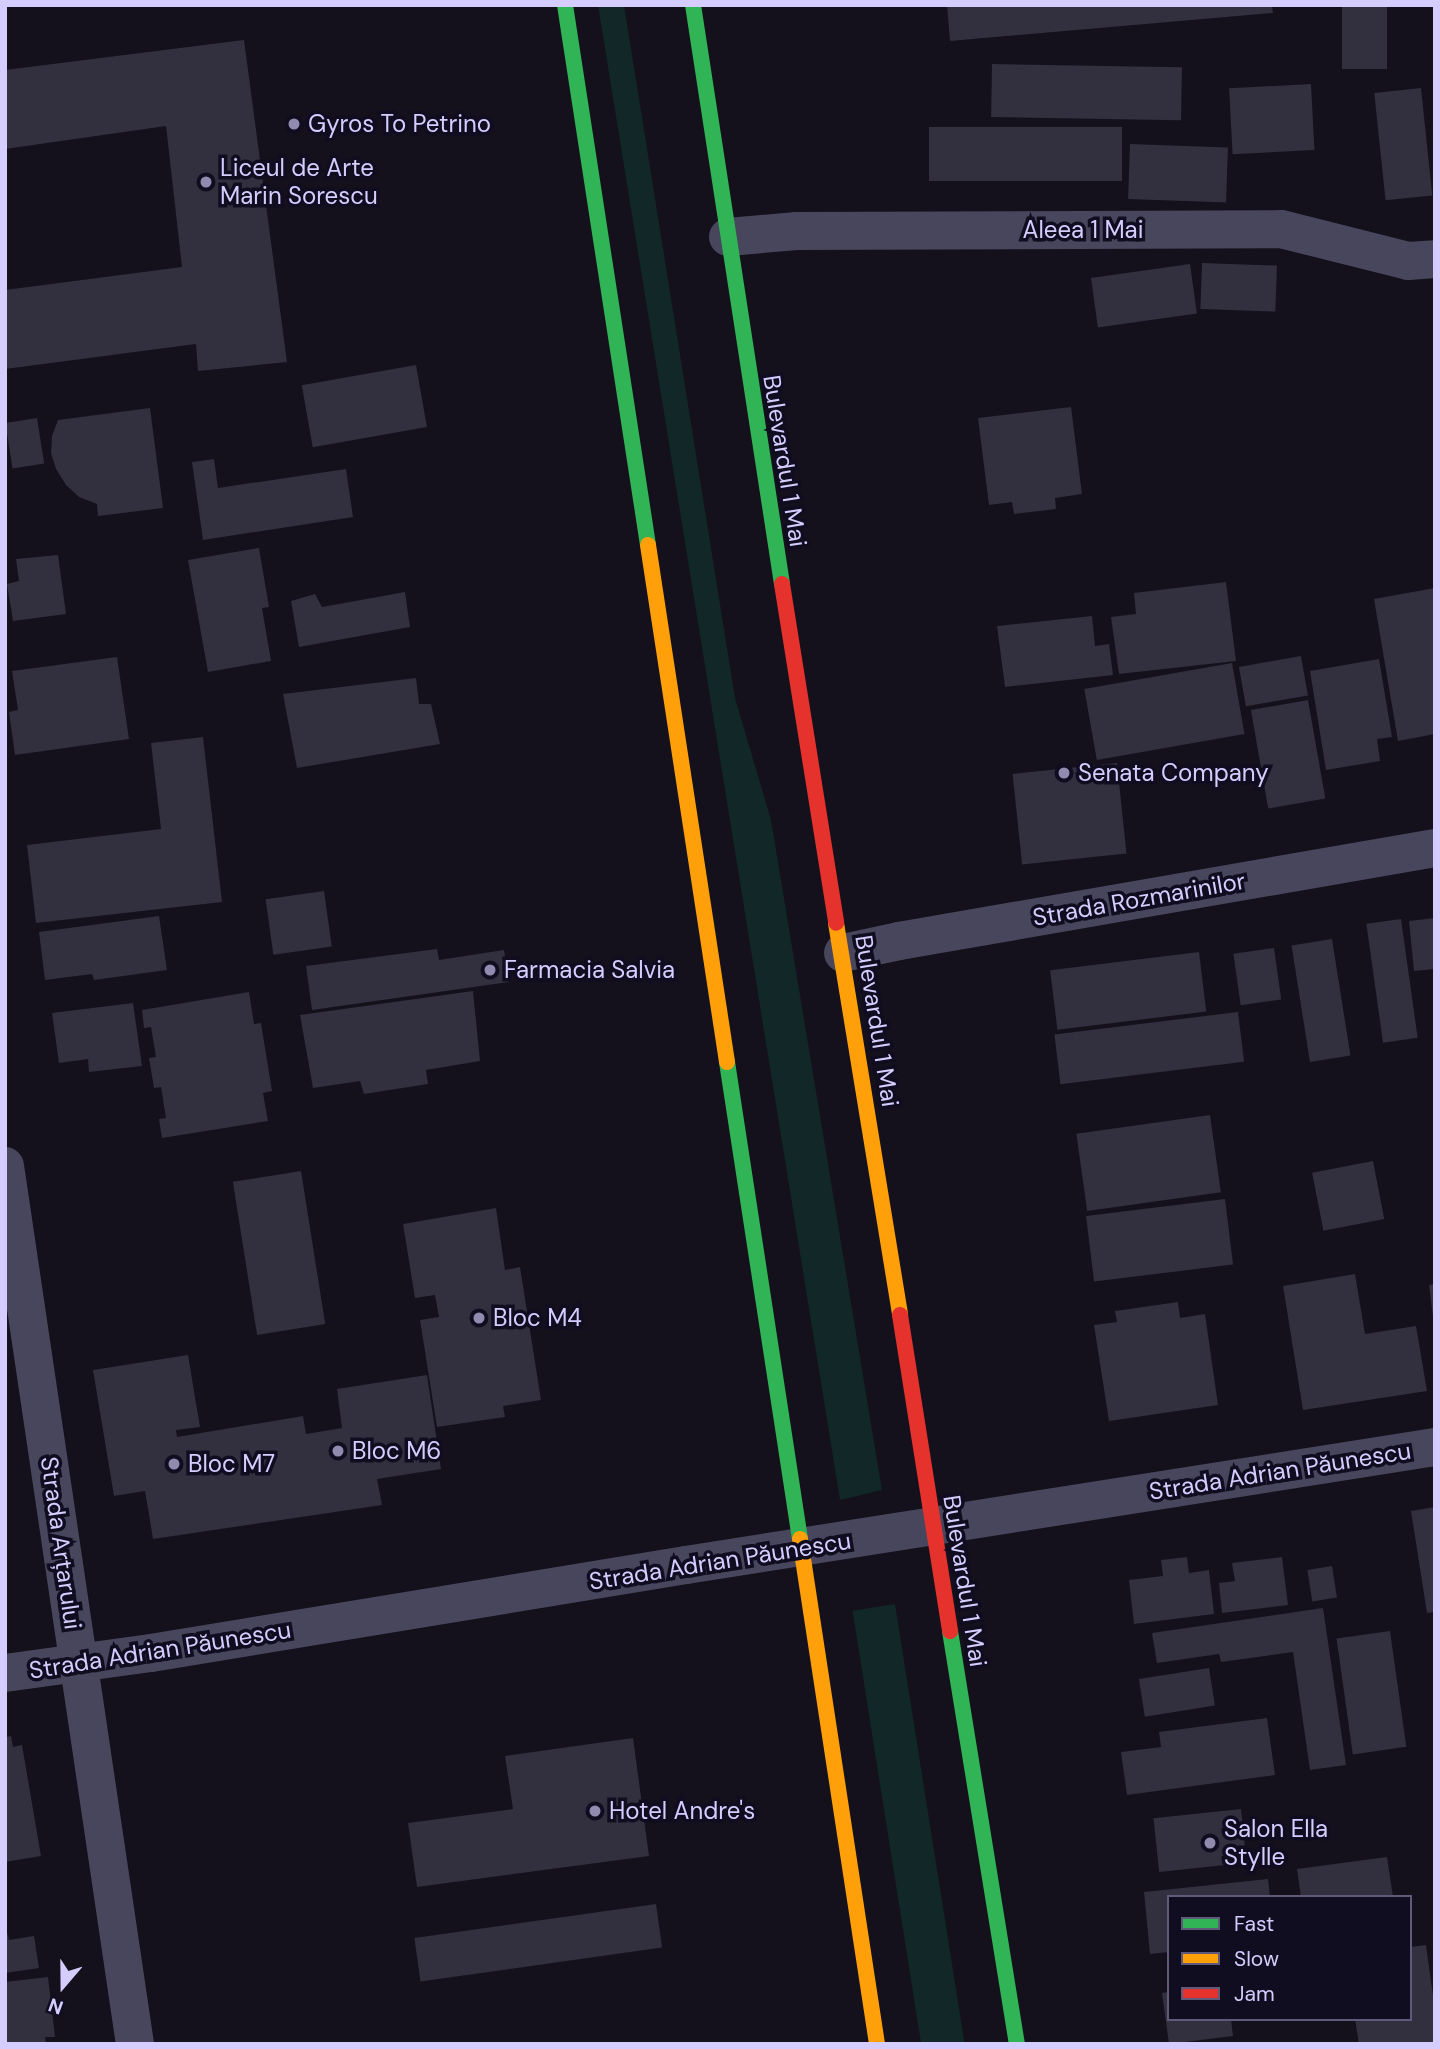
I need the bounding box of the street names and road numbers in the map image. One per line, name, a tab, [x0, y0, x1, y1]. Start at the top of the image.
street label: Aleea 1 Mai	[1023, 216, 1143, 244]
street label: Bulevardul 1 Mai	[757, 373, 813, 549]
street label: Strada Rozmarinilor	[1030, 866, 1248, 932]
street label: Bulevardul 1 Mai	[849, 933, 905, 1109]
street label: Strada Adrian Păunescu	[1147, 1436, 1413, 1506]
street label: Strada Arțarului	[35, 1455, 87, 1631]
street label: Bulevardul 1 Mai	[937, 1493, 993, 1669]
street label: Strada Adrian Păunescu	[587, 1526, 853, 1596]
street label: Strada Adrian Păunescu	[27, 1615, 293, 1685]

